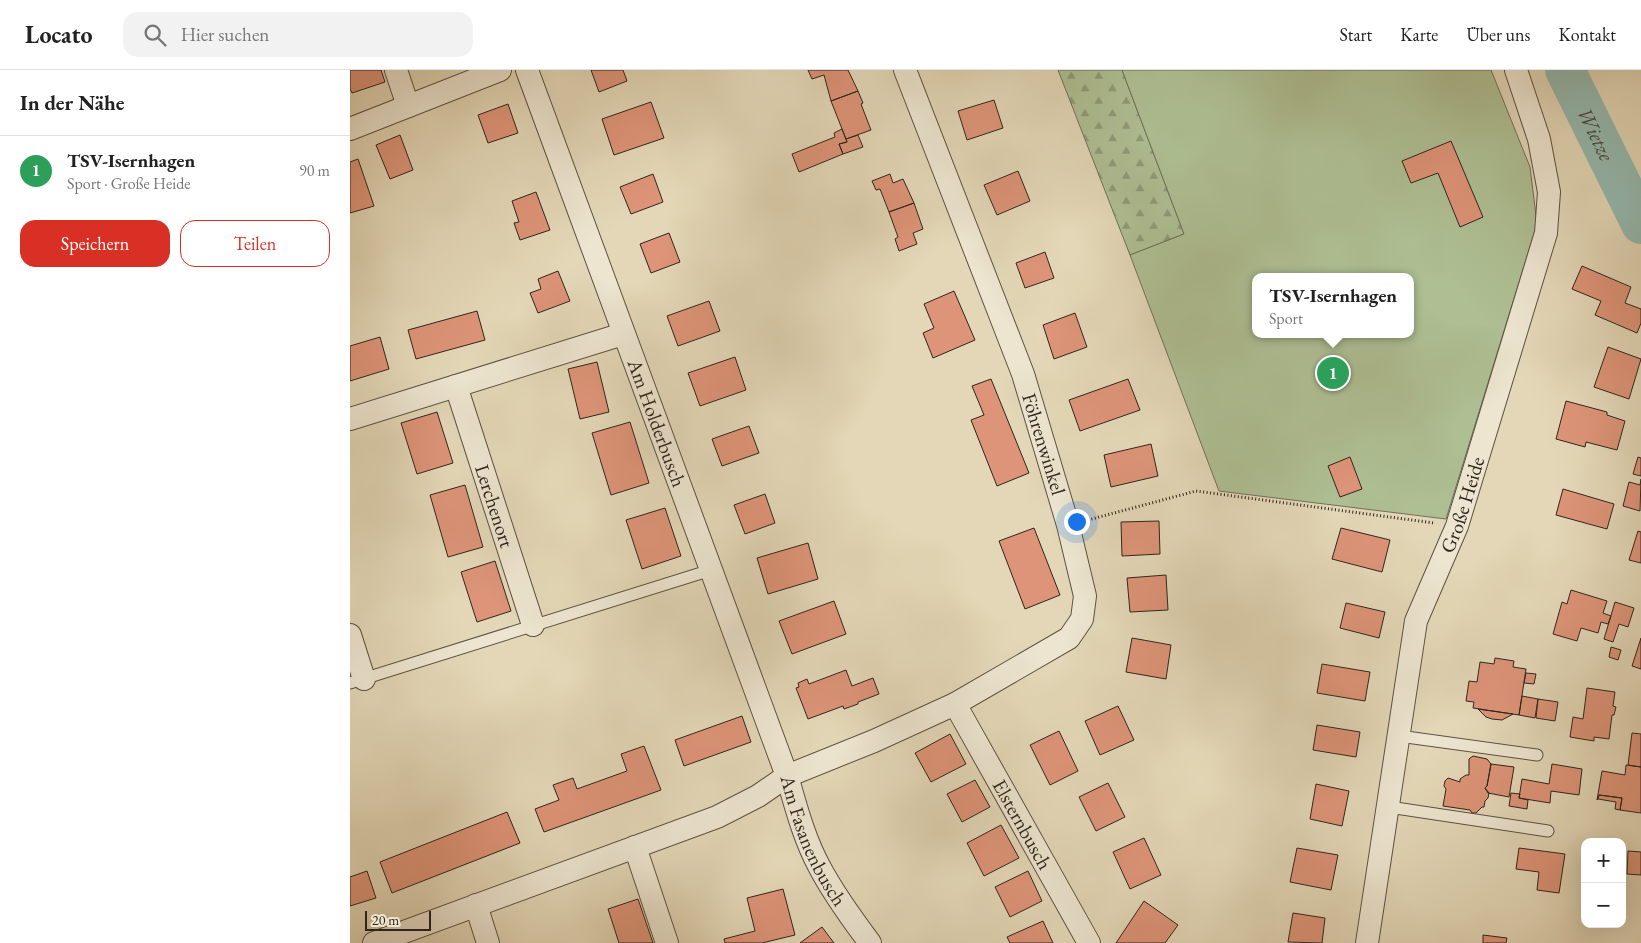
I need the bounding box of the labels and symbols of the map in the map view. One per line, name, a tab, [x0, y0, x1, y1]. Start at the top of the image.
water label: Wietze	[1572, 102, 1621, 166]
street label: Am Holderbusch	[621, 354, 692, 490]
pin: 1	[1317, 354, 1349, 392]
street label: Föhrenwinkel	[1016, 390, 1072, 498]
street label: Große Heide	[1434, 453, 1490, 557]
street label: Lerchenort	[469, 461, 520, 551]
your location	[1064, 509, 1090, 535]
street label: Am Fasanenbusch	[774, 771, 853, 911]
street label: Elsternbusch	[987, 775, 1058, 874]
scale bar	[365, 908, 431, 931]

